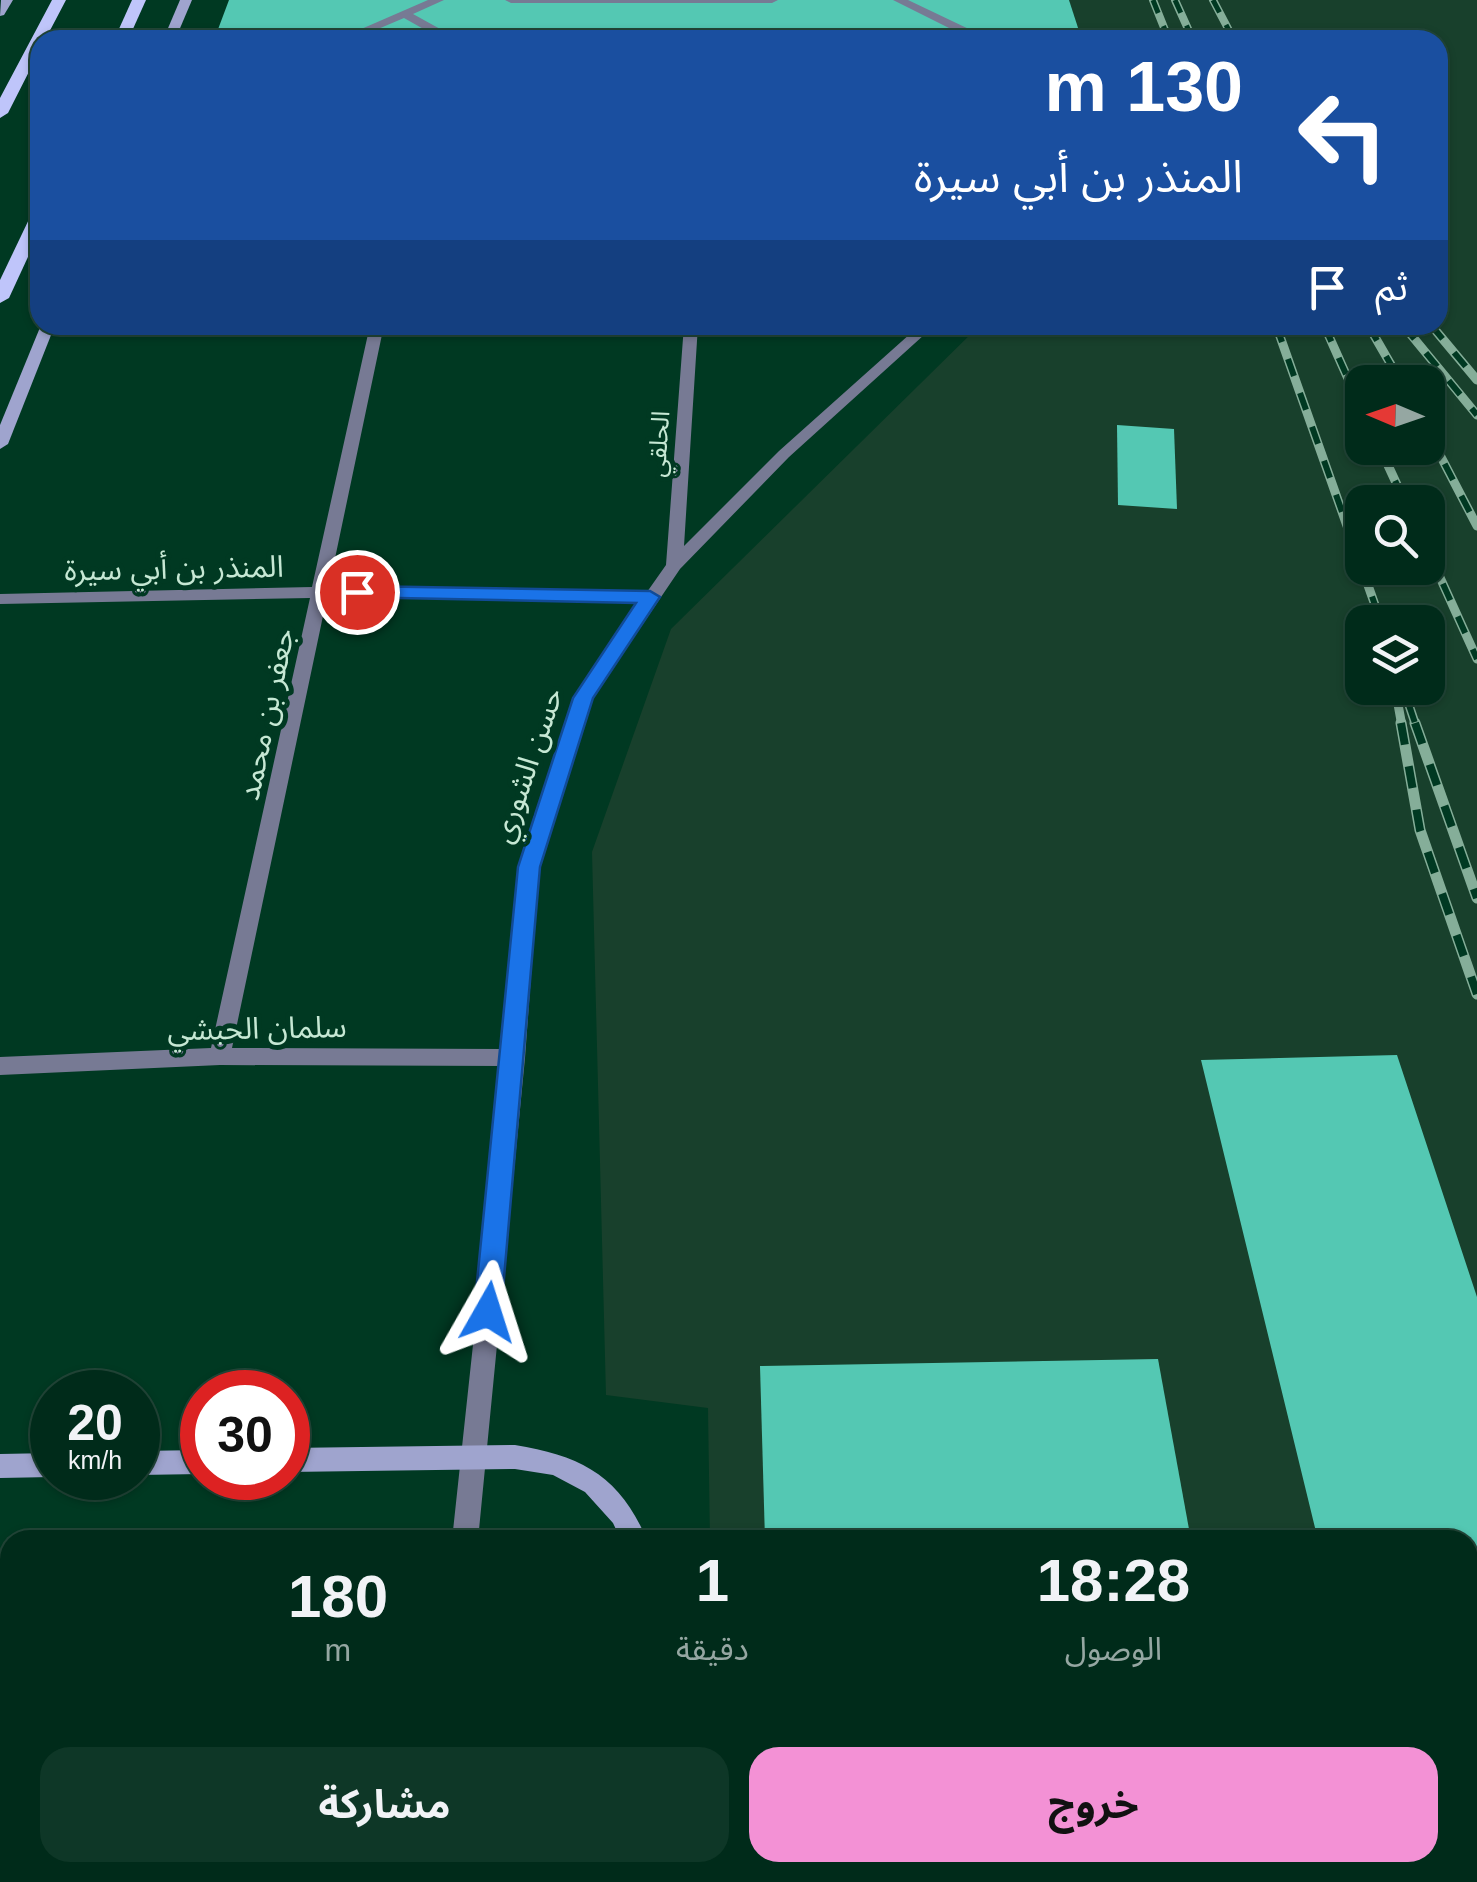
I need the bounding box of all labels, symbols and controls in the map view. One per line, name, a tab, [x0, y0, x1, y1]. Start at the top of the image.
text: 130 m	[1045, 48, 1243, 126]
icon: left	[1278, 70, 1408, 200]
text: المنذر بن أبي سيرة	[914, 151, 1243, 202]
icon: arrive	[1300, 260, 1355, 315]
text: ثم	[1375, 266, 1408, 308]
north arrow	[1345, 365, 1445, 465]
map controls	[1345, 365, 1445, 705]
street label: الحلقي	[642, 410, 680, 479]
button: search	[1345, 485, 1445, 585]
street label: المنذر بن أبي سيرة	[64, 548, 284, 593]
pin	[315, 550, 400, 635]
icon: arrive	[330, 565, 385, 620]
button: layers	[1345, 605, 1445, 705]
street label: جعفر بن محمد	[232, 625, 301, 803]
street label: حسن الشوري	[485, 683, 576, 849]
street label: سلمان الحبشي	[167, 1010, 347, 1053]
position arrow	[436, 1260, 540, 1364]
speed limit sign: 30	[180, 1370, 310, 1500]
text: 20	[67, 1395, 123, 1451]
text: km/h	[68, 1446, 122, 1474]
text: 1	[696, 1547, 729, 1614]
text: 18:28	[1037, 1547, 1190, 1614]
text: 180	[288, 1563, 388, 1630]
text: دقيقة	[676, 1631, 749, 1667]
text: الوصول	[1065, 1631, 1162, 1667]
text: m	[325, 1632, 351, 1668]
button: مشاركة	[40, 1747, 729, 1862]
button: خروج	[749, 1747, 1438, 1862]

